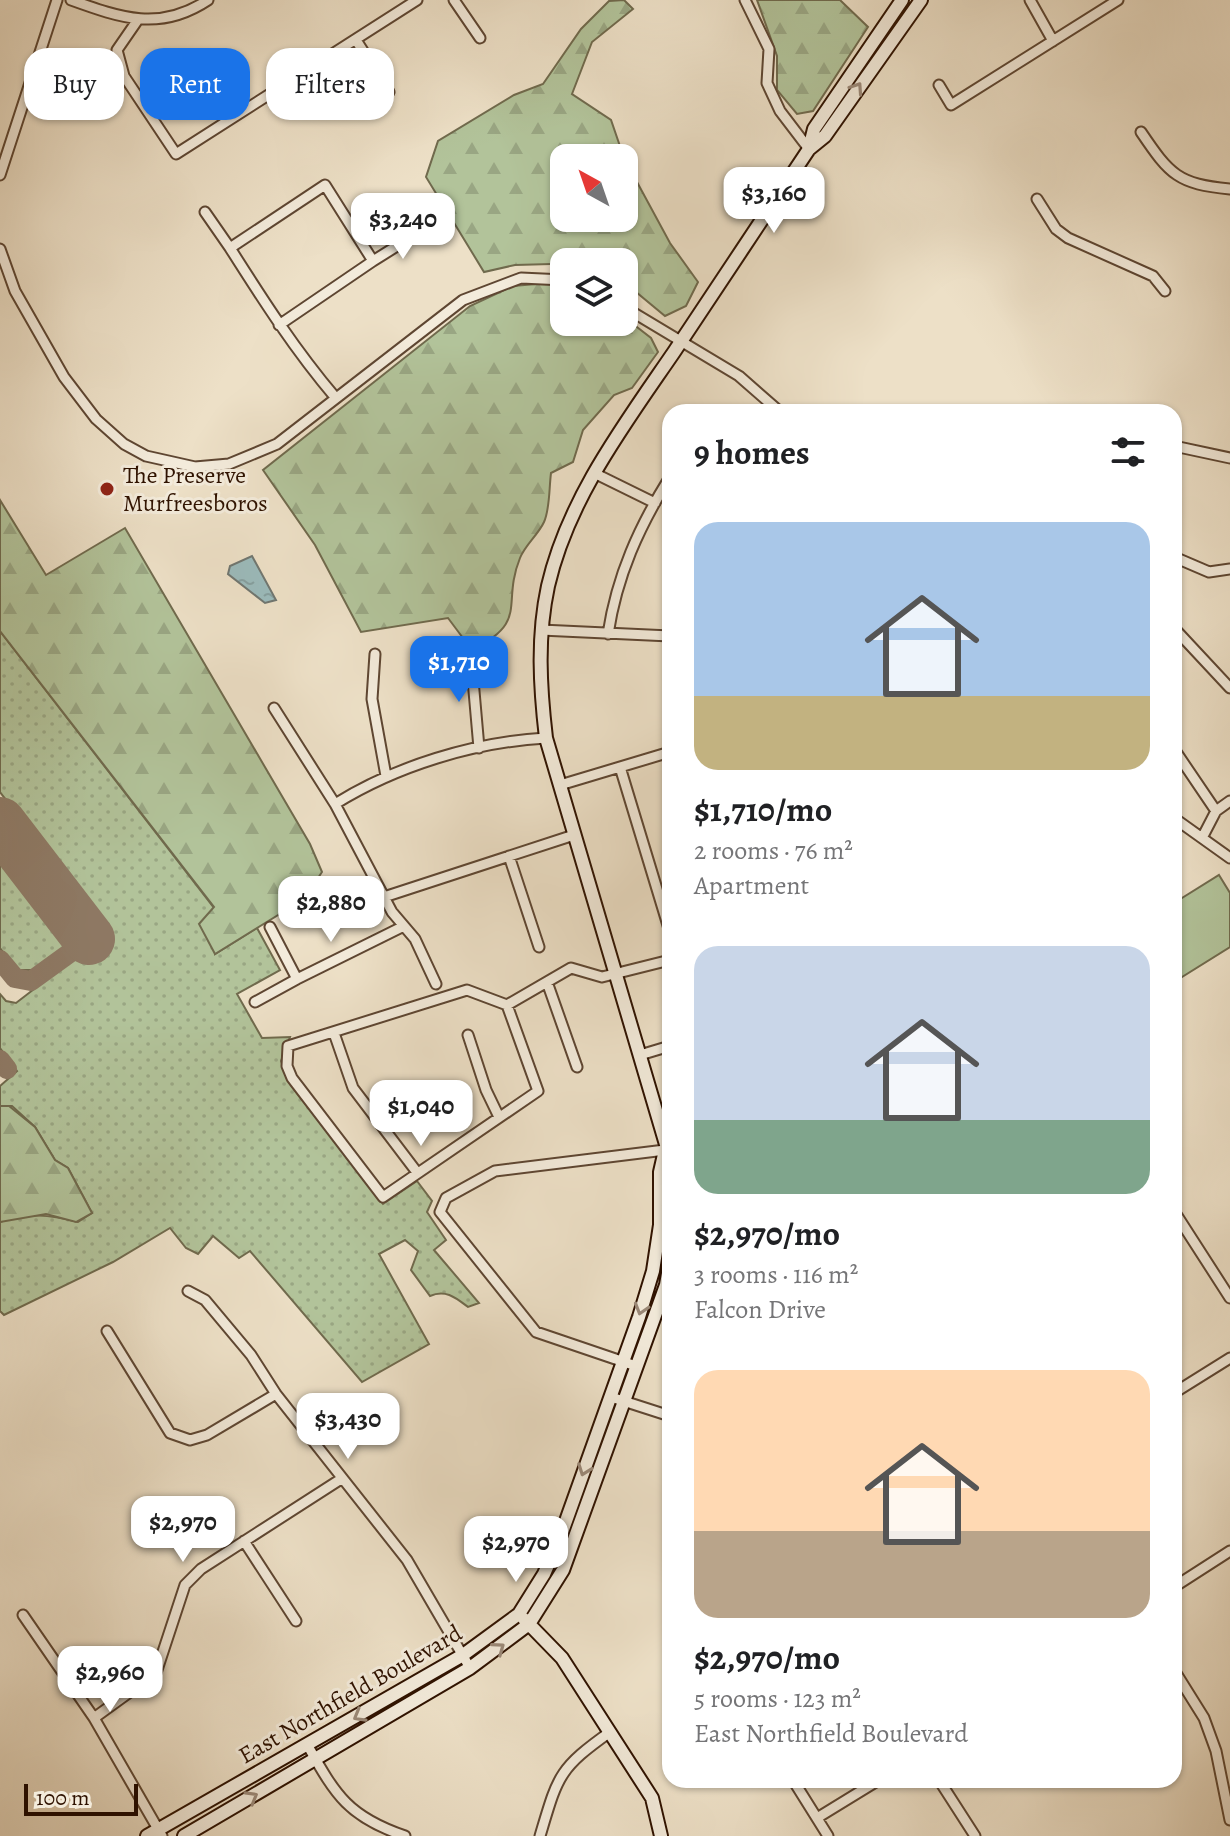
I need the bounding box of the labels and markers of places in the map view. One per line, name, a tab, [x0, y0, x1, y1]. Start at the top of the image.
pin: $3,160	[709, 167, 839, 235]
pin: $3,240	[338, 193, 468, 261]
place label: The Preserve Murfreesboros	[123, 459, 268, 519]
marker: The Preserve Murfreesboros	[98, 480, 116, 498]
pin: $1,710	[394, 636, 524, 704]
pin: $2,880	[266, 876, 396, 944]
pin: $1,040	[356, 1080, 486, 1148]
pin: $3,430	[283, 1393, 413, 1461]
pin: $2,970	[118, 1496, 248, 1564]
pin: $2,970	[451, 1516, 581, 1584]
pin: $2,960	[45, 1646, 175, 1714]

